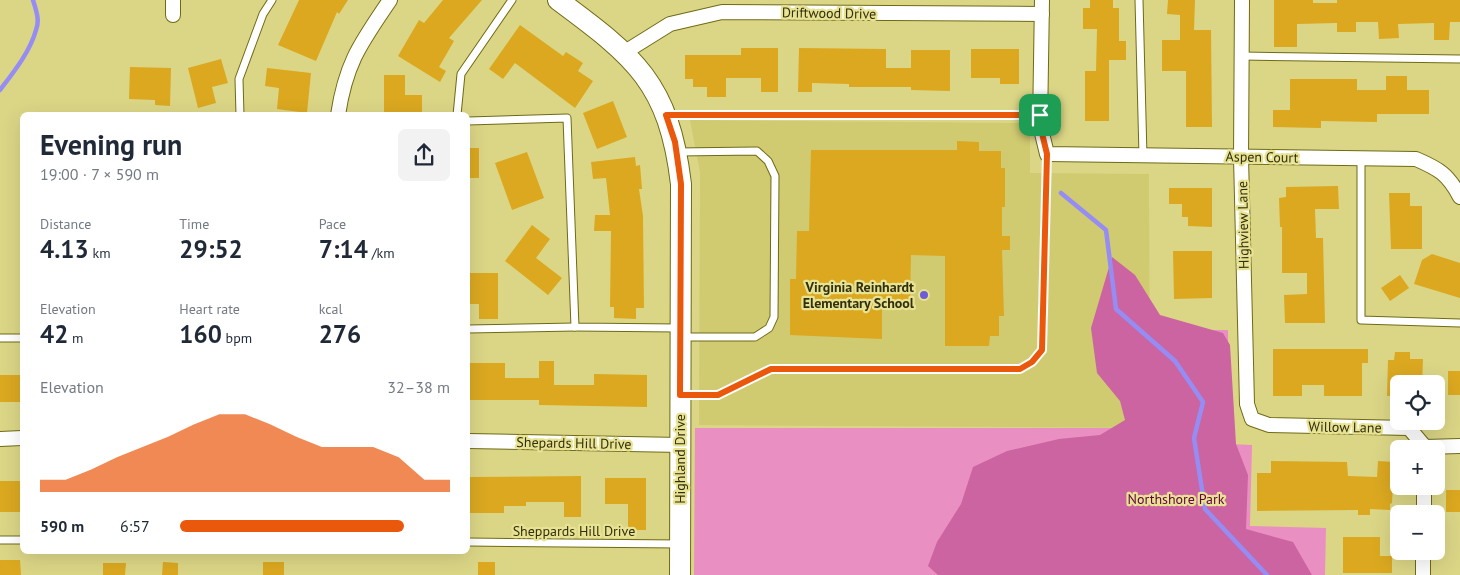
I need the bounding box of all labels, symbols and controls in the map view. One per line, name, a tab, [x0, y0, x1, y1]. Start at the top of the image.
street label: Driftwood Drive	[782, 3, 876, 23]
pin	[1019, 94, 1061, 136]
icon: arrive	[1026, 101, 1054, 129]
text: Evening run	[40, 126, 182, 163]
button: share	[398, 129, 450, 181]
street label: Aspen Court	[1226, 147, 1299, 167]
text: 19:00 · 7 × 590 m	[40, 164, 159, 184]
street label: Highview Lane	[1233, 181, 1253, 269]
text: Distance	[40, 215, 91, 233]
text: Time	[179, 215, 209, 233]
text: Pace	[319, 215, 346, 233]
text: 4.13	[40, 233, 89, 265]
text: 29:52	[179, 233, 243, 265]
text: 7:14	[319, 233, 368, 265]
text: km	[89, 244, 111, 262]
text: /km	[368, 244, 395, 262]
place label: Virginia Reinhardt Elementary School	[803, 278, 915, 312]
marker: Virginia Reinhardt Elementary School	[918, 289, 930, 301]
text: Elevation	[40, 300, 96, 318]
text: Heart rate	[179, 300, 240, 318]
text: kcal	[319, 300, 343, 318]
text: 42	[40, 318, 68, 350]
text: 160	[179, 318, 222, 350]
text: 276	[319, 318, 361, 350]
text: m	[68, 329, 83, 347]
text: bpm	[222, 329, 252, 347]
map controls	[1390, 375, 1445, 560]
button: locate	[1390, 375, 1445, 430]
text: Elevation	[40, 377, 104, 397]
text: 32–38 m	[387, 377, 450, 397]
street label: Highland Drive	[671, 414, 689, 504]
street label: Willow Lane	[1308, 417, 1382, 437]
street label: Shepards Hill Drive	[516, 433, 632, 453]
button: +	[1390, 440, 1445, 495]
park label: Northshore Park	[1128, 490, 1225, 508]
button: −	[1390, 505, 1445, 560]
text: 590 m	[40, 516, 84, 536]
text: 6:57	[120, 516, 150, 536]
street label: Sheppards Hill Drive	[513, 522, 635, 540]

